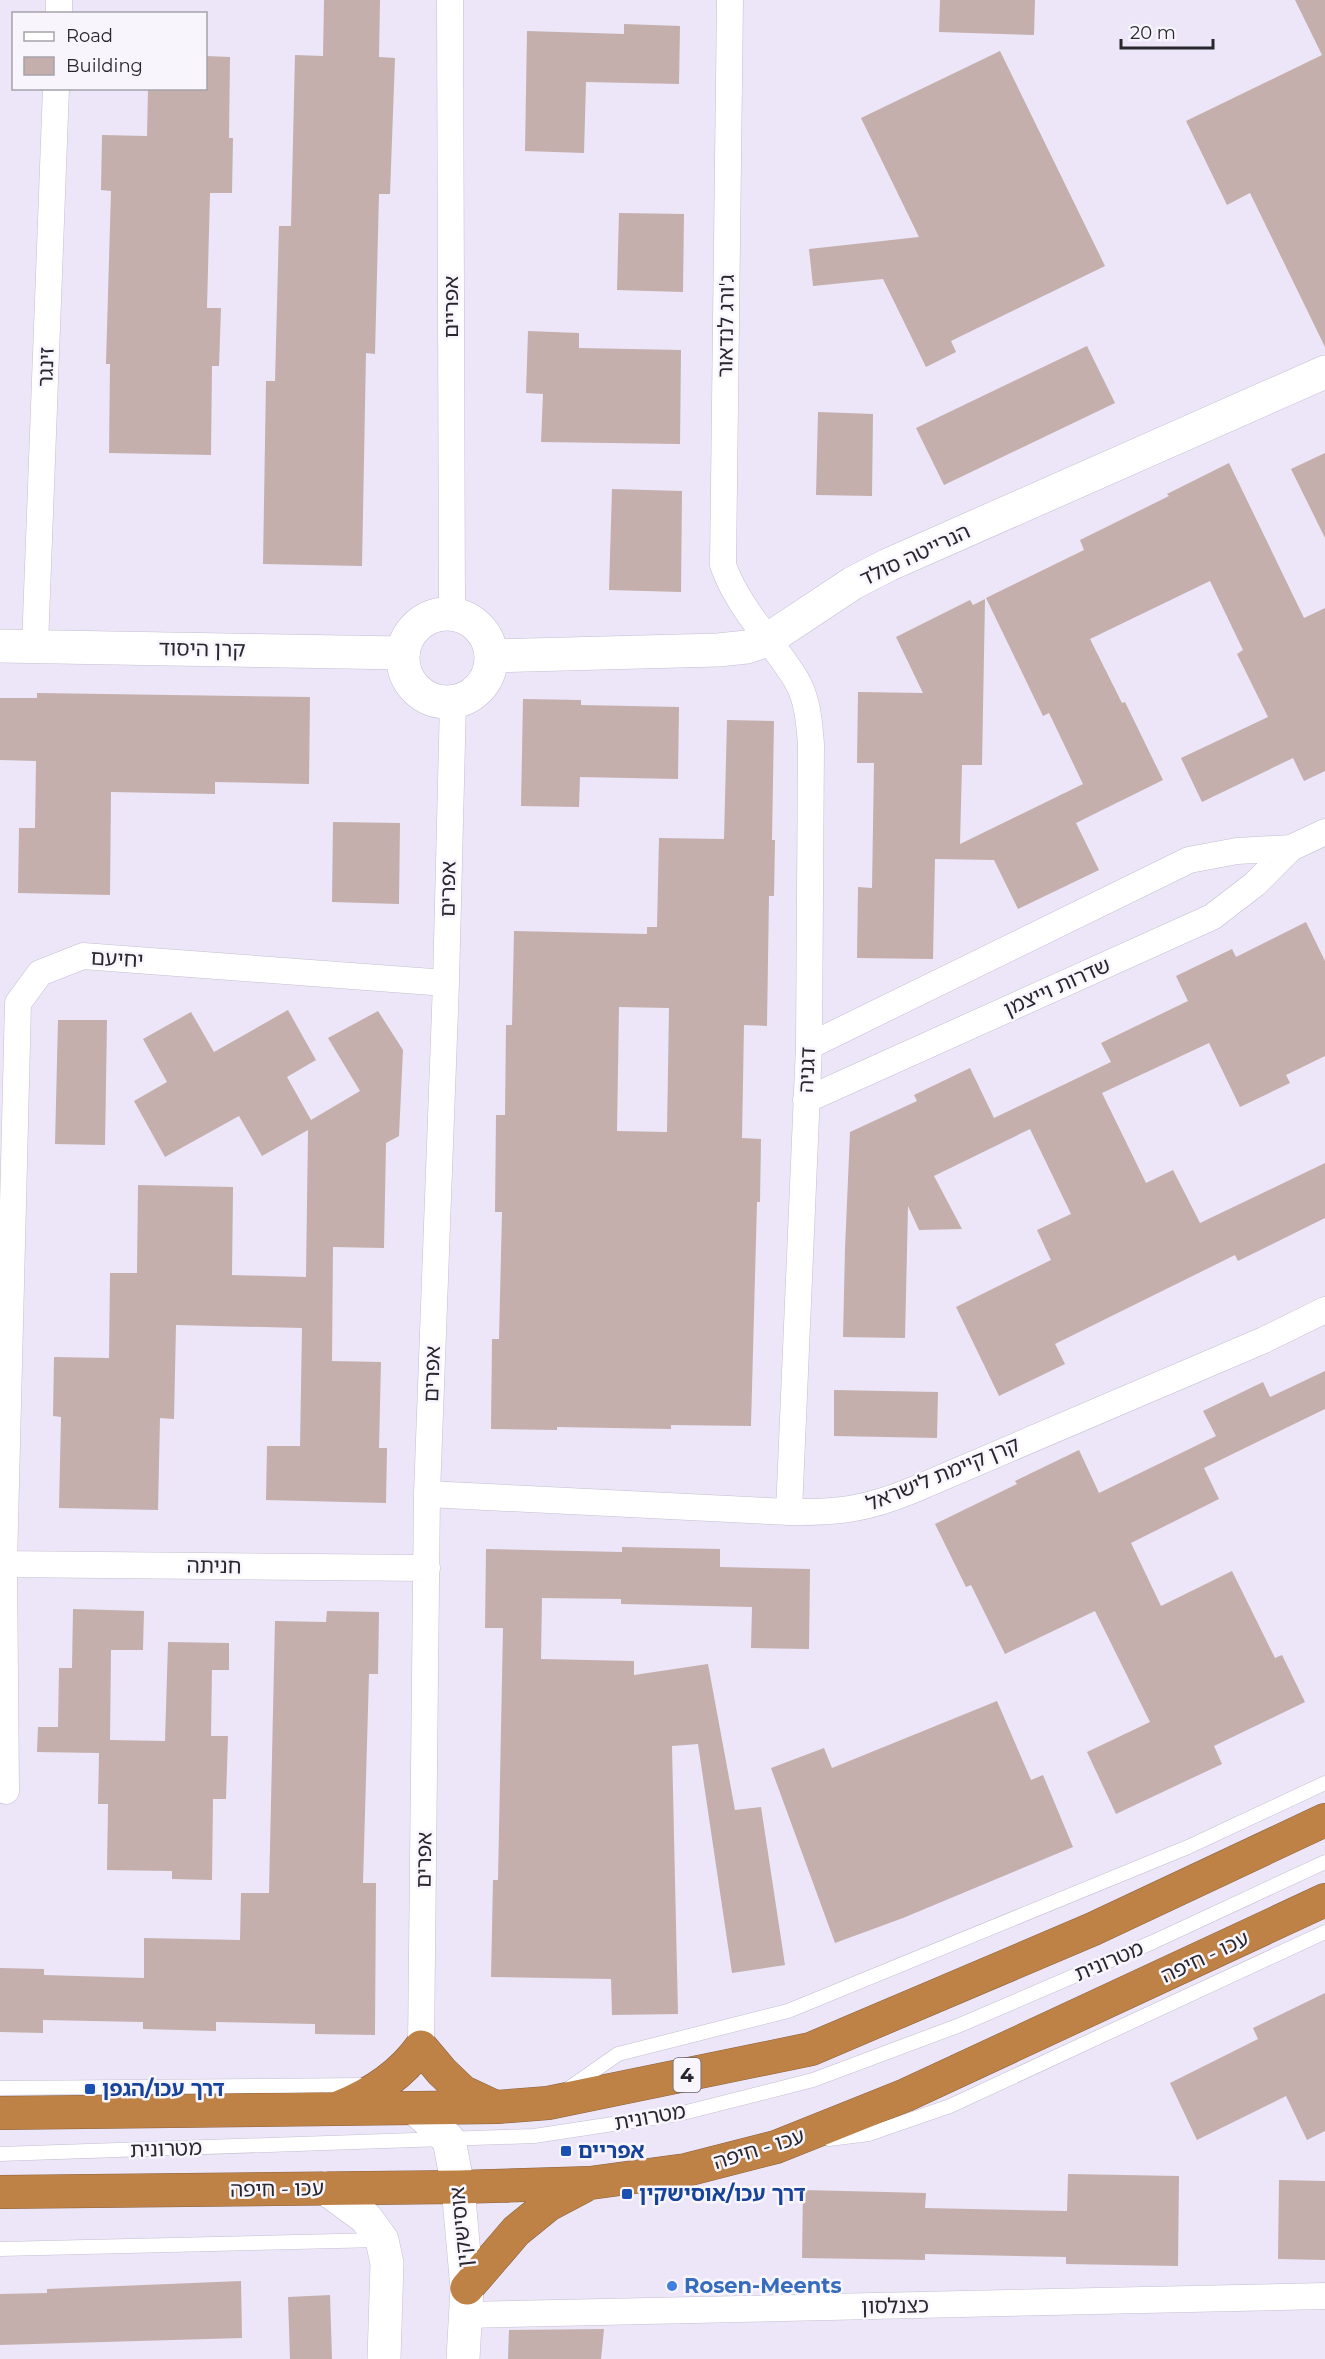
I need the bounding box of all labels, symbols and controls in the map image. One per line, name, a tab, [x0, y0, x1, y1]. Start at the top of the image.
legend	[12, 12, 207, 90]
scale bar	[1121, 12, 1212, 50]
text: 20 m	[1130, 22, 1176, 44]
text: Road	[66, 25, 113, 47]
text: Building	[66, 55, 143, 77]
street label: ג'ורג לנדאור	[712, 274, 739, 378]
street label: אפריים	[438, 276, 463, 338]
street label: זינגר	[32, 347, 59, 387]
street label: הנרייטה סולד	[856, 518, 974, 591]
street label: קרן היסוד	[158, 635, 246, 662]
street label: אפרים	[435, 861, 460, 917]
street label: יחיעם	[90, 945, 144, 972]
street label: שדרות וייצמן	[999, 952, 1114, 1021]
street label: דגניה	[793, 1046, 820, 1094]
street label: אפרים	[418, 1345, 445, 1403]
street label: קרן קיימת לישראל	[863, 1431, 1023, 1516]
street label: חניתה	[186, 1553, 242, 1578]
street label: אפרים	[411, 1832, 436, 1888]
street label: עכו - חיפה	[1157, 1925, 1253, 1988]
street label: מטרונית	[1071, 1935, 1147, 1986]
road number: 4	[674, 2058, 700, 2092]
place label: דרך עכו/הגפן	[102, 2076, 225, 2101]
marker: דרך עכו/הגפן	[83, 2082, 97, 2096]
street label: מטרונית	[612, 2098, 688, 2135]
street label: עכו - חיפה	[710, 2123, 807, 2174]
street label: מטרונית	[130, 2135, 203, 2162]
place label: אפריים	[578, 2138, 644, 2163]
marker: אפריים	[559, 2144, 573, 2158]
street label: עכו - חיפה	[230, 2175, 324, 2202]
place label: דרך עכו/אוסישקין	[639, 2181, 806, 2206]
street label: אוסישקין	[444, 2186, 477, 2269]
marker: דרך עכו/אוסישקין	[620, 2187, 634, 2201]
place label: Rosen-Meents	[684, 2273, 842, 2298]
marker: Rosen-Meents	[665, 2279, 679, 2293]
street label: כצנלסון	[861, 2292, 929, 2319]

